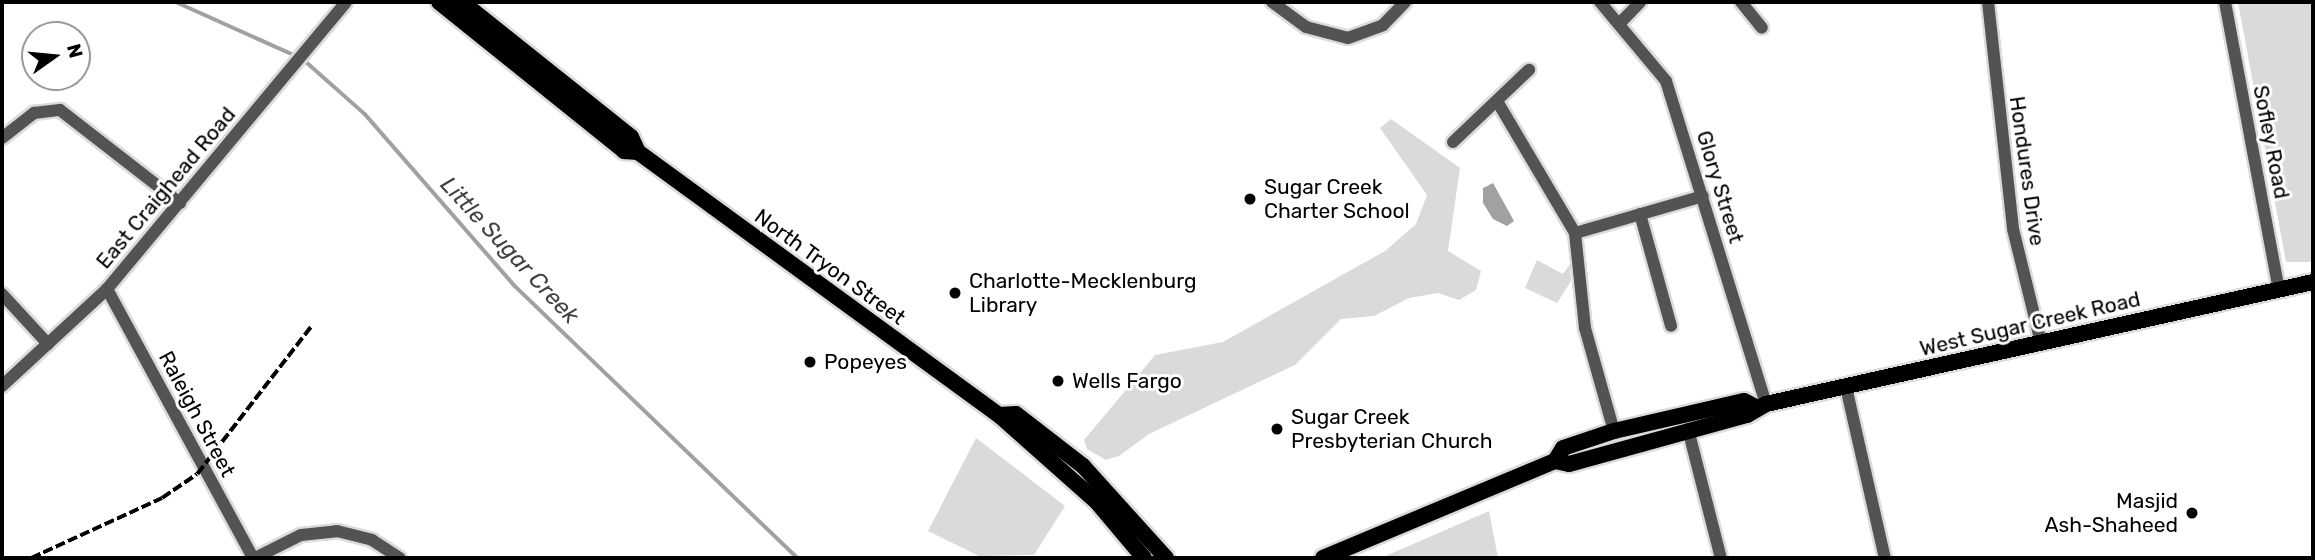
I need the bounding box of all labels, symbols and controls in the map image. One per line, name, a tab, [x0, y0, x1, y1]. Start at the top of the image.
north arrow	[21, 21, 91, 91]
text: N	[62, 41, 88, 61]
street label: Sofley Road	[2248, 83, 2294, 201]
street label: Hondures Drive	[2004, 95, 2050, 247]
street label: East Craighead Road	[91, 102, 241, 274]
street label: Glory Street	[1691, 127, 1749, 247]
water label: Little Sugar Creek	[435, 171, 585, 329]
place label: Sugar Creek Charter School	[1264, 174, 1410, 224]
marker: Sugar Creek Charter School	[1242, 191, 1258, 207]
street label: North Tryon Street	[749, 204, 911, 330]
place label: Charlotte-Mecklenburg Library	[969, 268, 1196, 318]
marker: Charlotte-Mecklenburg Library	[947, 285, 963, 301]
street label: West Sugar Creek Road	[1917, 286, 2143, 362]
street label: Raleigh Street	[153, 347, 241, 481]
place label: Popeyes	[824, 349, 907, 375]
marker: Popeyes	[802, 354, 818, 370]
place label: Wells Fargo	[1072, 368, 1182, 394]
marker: Wells Fargo	[1050, 373, 1066, 389]
place label: Sugar Creek Presbyterian Church	[1291, 404, 1492, 454]
marker: Sugar Creek Presbyterian Church	[1269, 421, 1285, 437]
place label: Masjid Ash-Shaheed	[2044, 488, 2178, 538]
marker: Masjid Ash-Shaheed	[2184, 505, 2200, 521]

